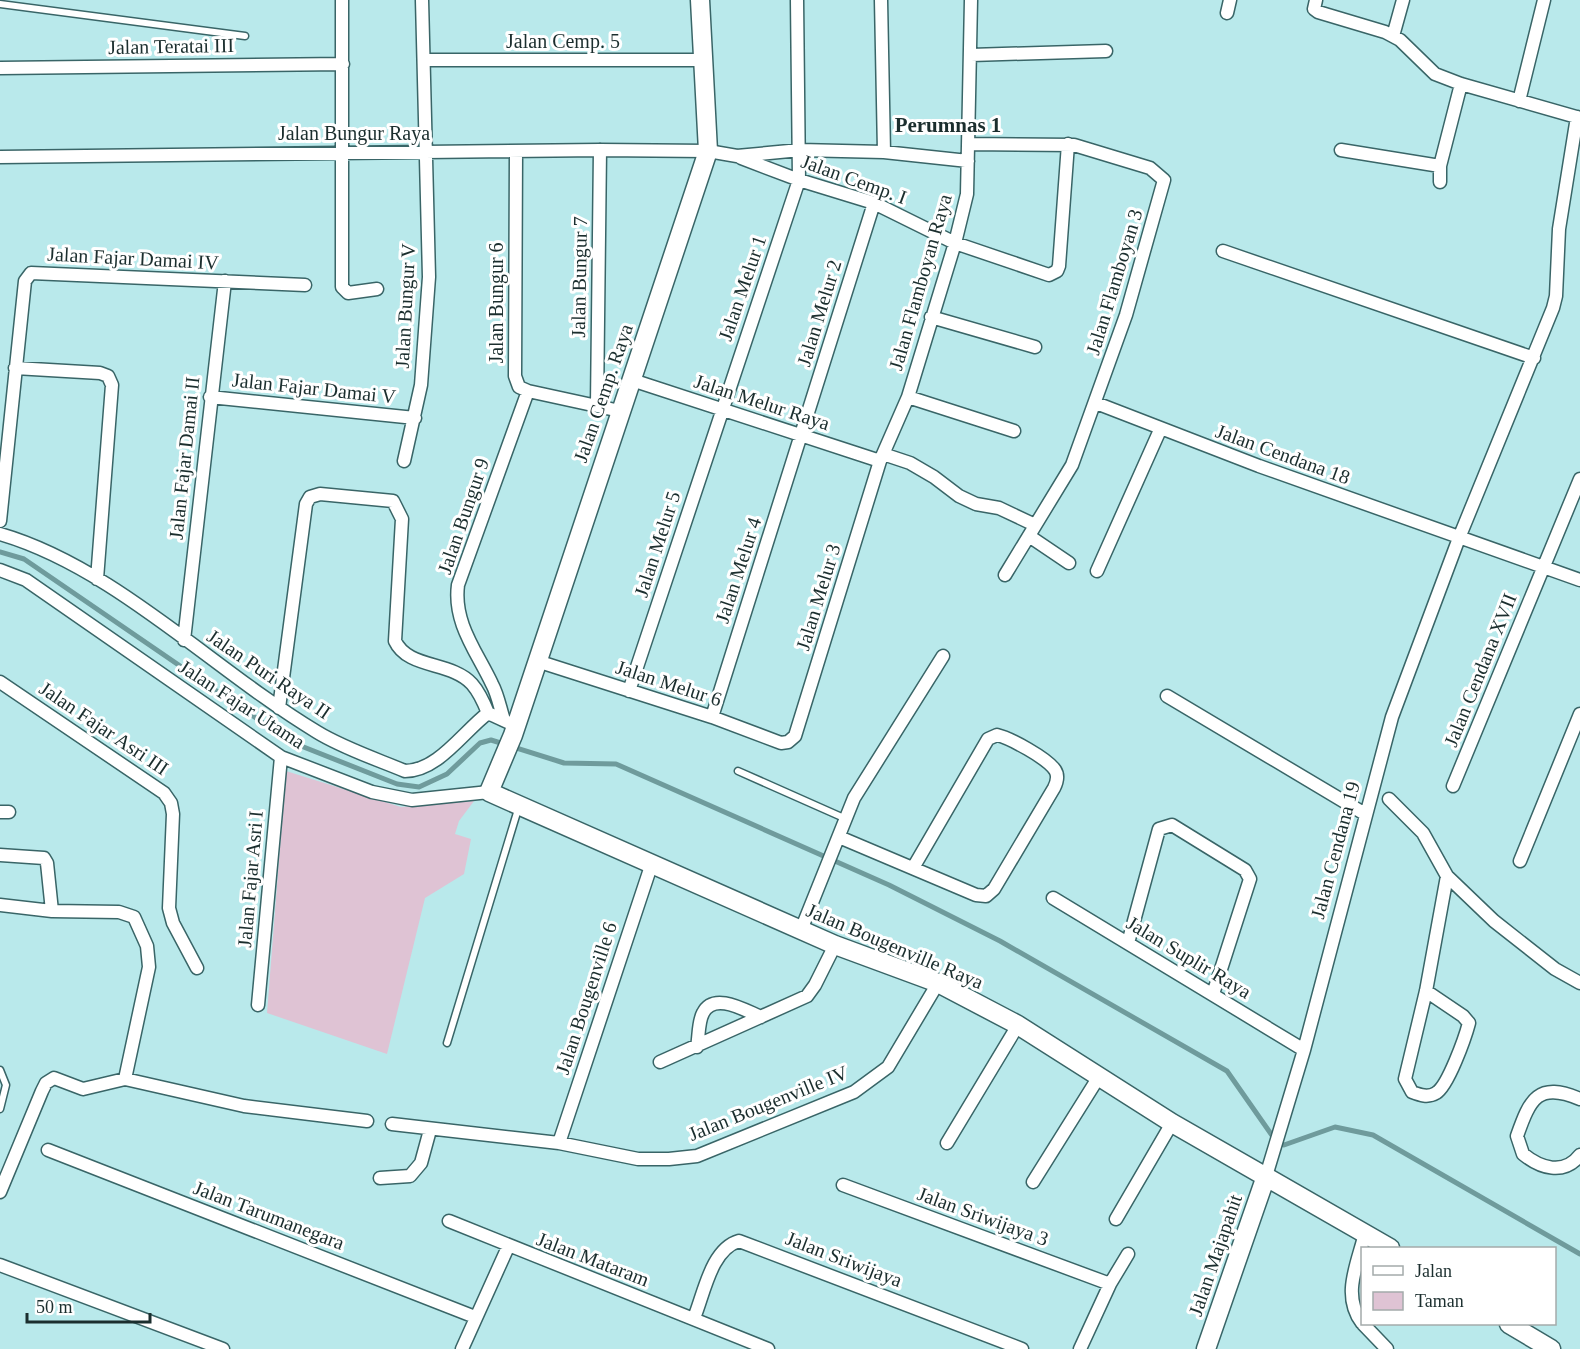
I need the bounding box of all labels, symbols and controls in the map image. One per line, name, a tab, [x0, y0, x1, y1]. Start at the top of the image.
street label: Jalan Cemp. 5	[506, 30, 620, 53]
street label: Jalan Teratai III	[108, 34, 234, 58]
district label: Perumnas 1	[895, 113, 1001, 137]
street label: Jalan Bungur Raya	[278, 122, 430, 145]
street label: Jalan Cemp. I	[798, 150, 910, 209]
street label: Jalan Flamboyan Raya	[884, 191, 957, 373]
street label: Jalan Flamboyan 3	[1081, 207, 1148, 358]
street label: Jalan Bungur 7	[567, 216, 592, 338]
street label: Jalan Melur 1	[714, 232, 770, 344]
street label: Jalan Bungur V	[391, 242, 420, 369]
street label: Jalan Bungur 6	[485, 242, 508, 364]
street label: Jalan Fajar Damai IV	[47, 243, 220, 275]
street label: Jalan Melur 2	[792, 257, 846, 369]
street label: Jalan Cemp. Raya	[569, 321, 638, 465]
street label: Jalan Fajar Damai V	[231, 368, 398, 409]
street label: Jalan Melur Raya	[691, 370, 833, 435]
street label: Jalan Fajar Damai II	[164, 375, 204, 541]
street label: Jalan Cendana 18	[1213, 420, 1353, 488]
street label: Jalan Bungur 9	[433, 455, 494, 577]
street label: Jalan Melur 5	[630, 488, 684, 600]
street label: Jalan Melur 4	[711, 514, 765, 626]
street label: Jalan Melur 3	[791, 541, 845, 653]
street label: Jalan Cendana XVII	[1439, 590, 1521, 750]
street label: Jalan Puri Raya II	[203, 625, 335, 724]
street label: Jalan Fajar Utama	[174, 655, 309, 754]
street label: Jalan Melur 6	[613, 656, 725, 710]
street label: Jalan Fajar Asri III	[35, 677, 173, 780]
street label: Jalan Cendana 19	[1306, 779, 1364, 921]
street label: Jalan Fajar Asri I	[233, 810, 268, 948]
street label: Jalan Bougenville Raya	[803, 899, 987, 994]
street label: Jalan Suplir Raya	[1122, 911, 1255, 1004]
street label: Jalan Bougenville 6	[551, 919, 622, 1077]
street label: Jalan Bougenville IV	[685, 1061, 852, 1146]
street label: Jalan Tarumanegara	[190, 1176, 348, 1255]
street label: Jalan Sriwijaya 3	[914, 1182, 1051, 1251]
street label: Jalan Majapahit	[1184, 1191, 1247, 1319]
street label: Jalan Sriwijaya	[782, 1227, 905, 1292]
street label: Jalan Mataram	[534, 1228, 653, 1291]
legend	[1361, 1247, 1556, 1325]
text: Jalan	[1415, 1261, 1452, 1281]
scale bar	[27, 1286, 150, 1324]
text: Taman	[1415, 1291, 1464, 1311]
text: 50 m	[36, 1297, 73, 1317]

